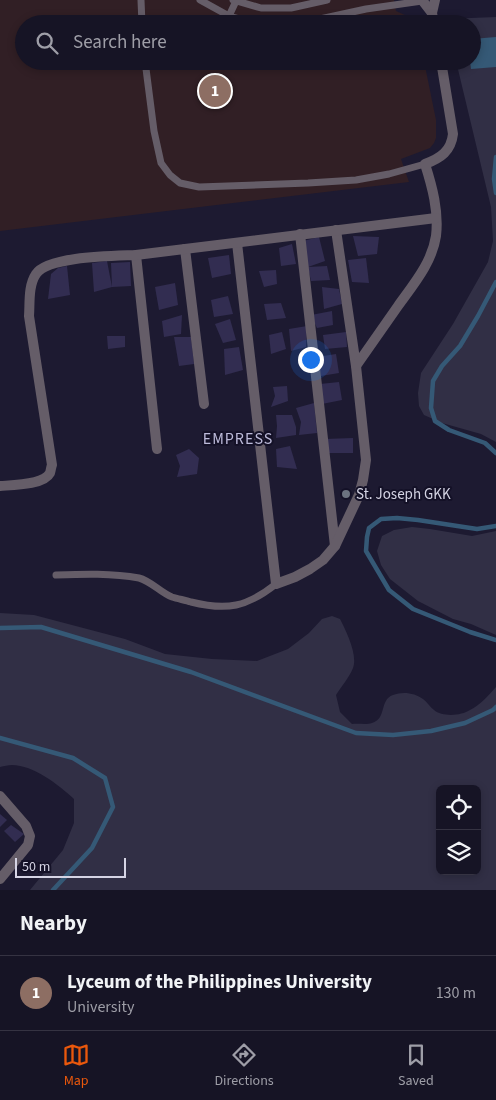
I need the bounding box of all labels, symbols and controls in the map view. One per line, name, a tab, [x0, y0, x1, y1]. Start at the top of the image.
search box	[15, 15, 481, 70]
icon: search	[33, 29, 61, 57]
text: Search here	[73, 29, 167, 56]
pin: 1	[199, 72, 231, 110]
your location	[298, 347, 324, 373]
district label: EMPRESS	[203, 428, 273, 450]
place label: St. Joseph GKK	[356, 484, 451, 505]
marker: St. Joseph GKK	[340, 488, 352, 500]
map controls	[436, 785, 481, 875]
button: locate	[436, 785, 481, 830]
button: layers	[436, 830, 481, 875]
scale bar	[15, 855, 126, 878]
text: 50 m	[22, 857, 50, 877]
text: Nearby	[20, 908, 87, 938]
text: Lyceum of the Philippines University	[67, 969, 372, 996]
text: 1	[32, 982, 40, 1004]
text: 130 m	[436, 982, 476, 1004]
text: University	[67, 996, 134, 1018]
tab: Map	[62, 1041, 90, 1091]
tab: Directions	[214, 1041, 274, 1091]
tab: Saved	[398, 1041, 434, 1091]

